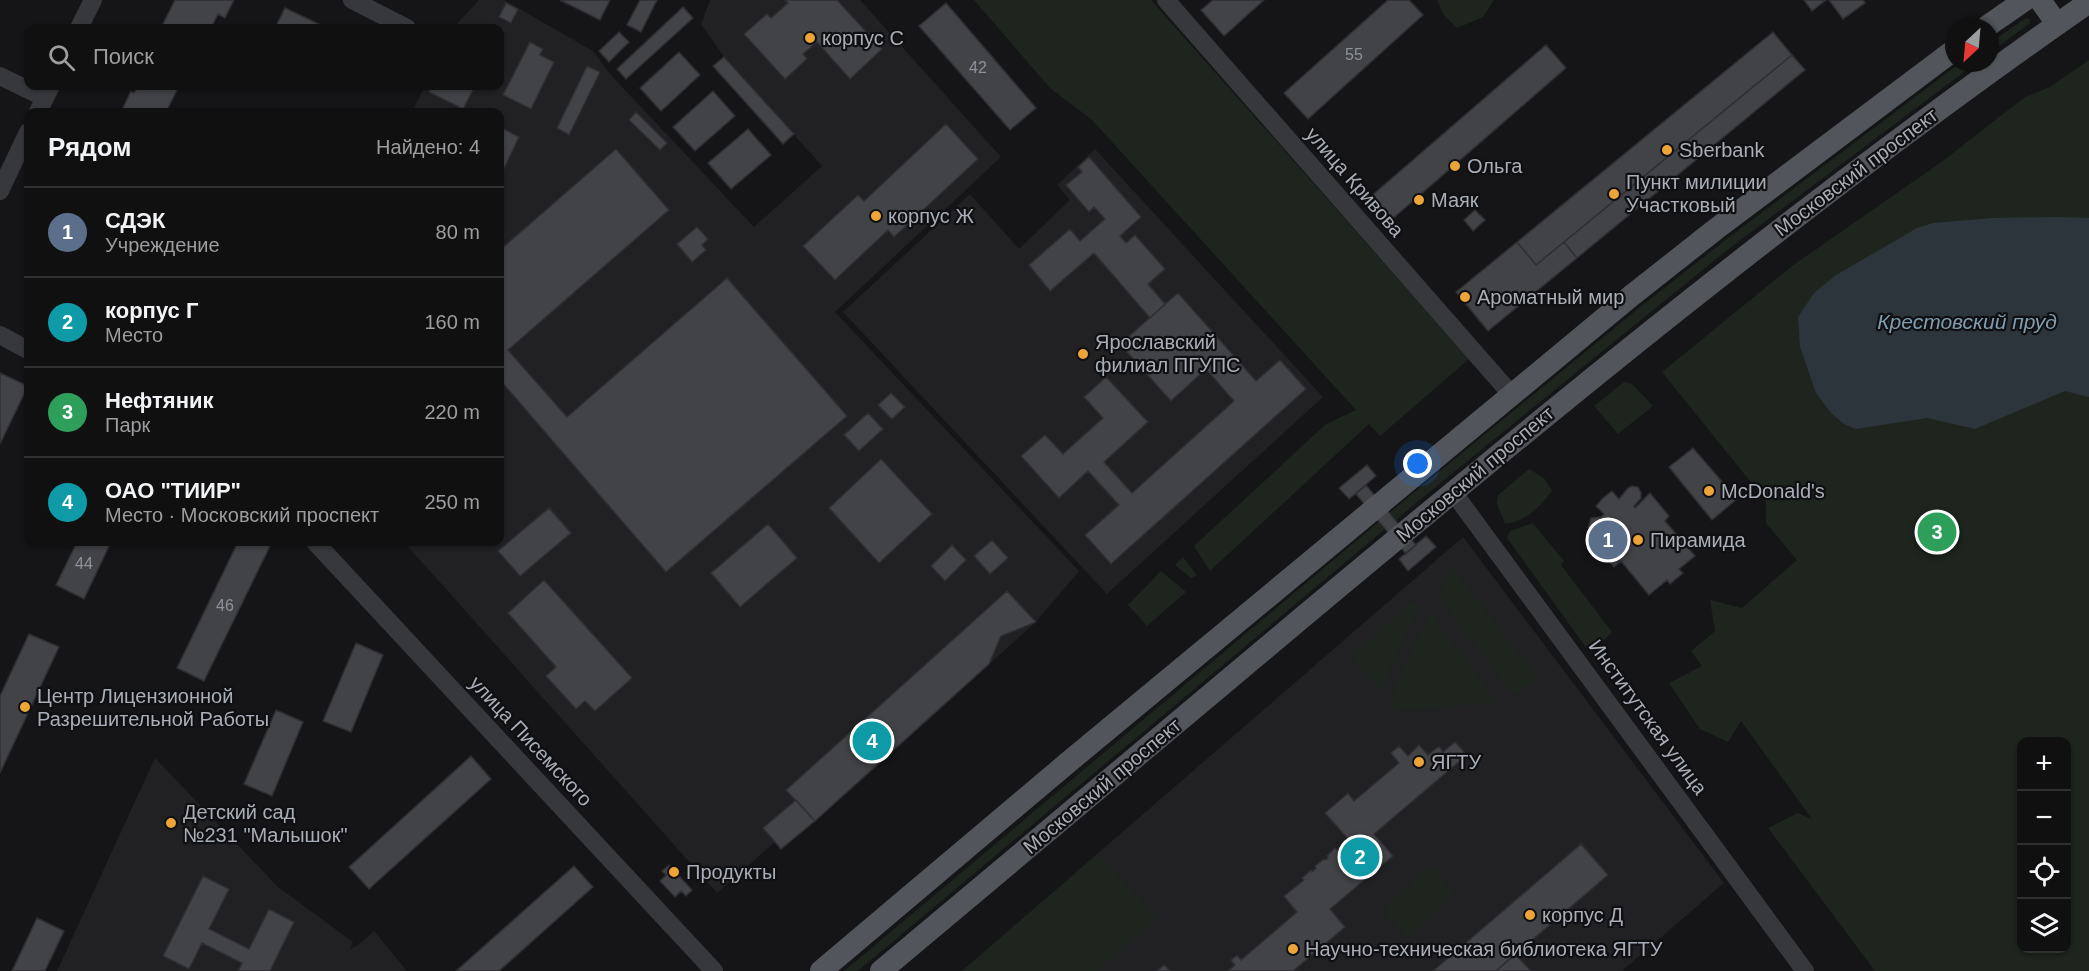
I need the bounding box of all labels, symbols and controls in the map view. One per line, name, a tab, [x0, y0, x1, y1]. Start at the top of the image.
north arrow	[1945, 18, 1999, 72]
search box	[24, 24, 504, 90]
place label: корпус С	[822, 27, 904, 49]
marker: корпус С	[803, 31, 817, 45]
icon: search	[45, 41, 78, 74]
text: Поиск	[93, 44, 154, 69]
house number: 55	[1345, 46, 1363, 63]
house number: 42	[969, 59, 987, 76]
street label: Московский проспект	[1770, 104, 1942, 240]
street label: улица Кривова	[1302, 123, 1409, 242]
text: Рядом	[48, 132, 131, 162]
text: Найдено: 4	[376, 136, 480, 158]
place label: Sberbank	[1679, 139, 1766, 161]
marker: Sberbank	[1660, 143, 1674, 157]
place label: Ольга	[1467, 155, 1523, 177]
marker: Ольга	[1448, 159, 1462, 173]
place label: Пункт милиции Участковый	[1626, 171, 1767, 216]
marker: Пункт милиции Участковый	[1607, 187, 1621, 201]
place label: Маяк	[1431, 189, 1479, 211]
marker: Маяк	[1412, 193, 1426, 207]
place label: корпус Ж	[888, 205, 974, 227]
text: СДЭК	[105, 208, 165, 233]
marker: корпус Ж	[869, 209, 883, 223]
text: 1	[62, 221, 73, 243]
text: 80 m	[436, 221, 480, 243]
text: Учреждение	[105, 234, 220, 256]
place label: Ароматный мир	[1477, 286, 1624, 308]
marker: Ароматный мир	[1458, 290, 1472, 304]
text: корпус Г	[105, 298, 198, 323]
water label: Крестовский пруд	[1877, 310, 2057, 333]
text: 2	[62, 311, 73, 333]
text: 160 m	[424, 311, 480, 333]
text: Место	[105, 324, 163, 346]
place label: Ярославский филиал ПГУПС	[1095, 331, 1241, 376]
marker: Ярославский филиал ПГУПС	[1076, 347, 1090, 361]
text: Нефтяник	[105, 388, 214, 413]
text: 3	[62, 401, 73, 423]
text: 220 m	[424, 401, 480, 423]
street label: Московский проспект	[1392, 402, 1558, 546]
text: Парк	[105, 414, 150, 436]
your location	[1403, 449, 1432, 478]
text: ОАО "ТИИР"	[105, 478, 241, 503]
place label: McDonald's	[1721, 480, 1825, 502]
marker: McDonald's	[1702, 484, 1716, 498]
text: 4	[62, 491, 73, 513]
text: 250 m	[424, 491, 480, 513]
text: Место · Московский проспект	[105, 504, 379, 526]
pin: 3	[1918, 510, 1956, 554]
pin: 1	[1588, 518, 1628, 562]
place label: Пирамида	[1650, 529, 1746, 551]
marker: Пирамида	[1631, 533, 1645, 547]
house number: 44	[75, 555, 93, 572]
house number: 46	[216, 597, 234, 614]
street label: Институтская улица	[1585, 635, 1712, 799]
street label: улица Писемского	[465, 672, 597, 810]
place label: Центр Лицензионной Разрешительной Работы	[37, 685, 269, 730]
marker: Центр Лицензионной Разрешительной Работы	[18, 700, 32, 714]
street label: Московский проспект	[1019, 714, 1185, 858]
pin: 4	[852, 718, 892, 764]
map controls	[2017, 737, 2071, 953]
button: +	[2017, 737, 2071, 791]
place label: ЯГТУ	[1431, 751, 1481, 773]
marker: ЯГТУ	[1412, 755, 1426, 769]
button: −	[2017, 791, 2071, 845]
place label: Детский сад №231 "Малышок"	[183, 801, 348, 846]
marker: Детский сад №231 "Малышок"	[164, 816, 178, 830]
pin: 2	[1340, 834, 1380, 880]
button: locate	[2017, 845, 2071, 899]
place label: Продукты	[686, 861, 776, 883]
marker: Продукты	[667, 865, 681, 879]
button: layers	[2017, 899, 2071, 953]
place label: корпус Д	[1542, 904, 1623, 926]
marker: корпус Д	[1523, 908, 1537, 922]
place label: Научно-техническая библиотека ЯГТУ	[1305, 938, 1663, 960]
marker: Научно-техническая библиотека ЯГТУ	[1286, 942, 1300, 956]

